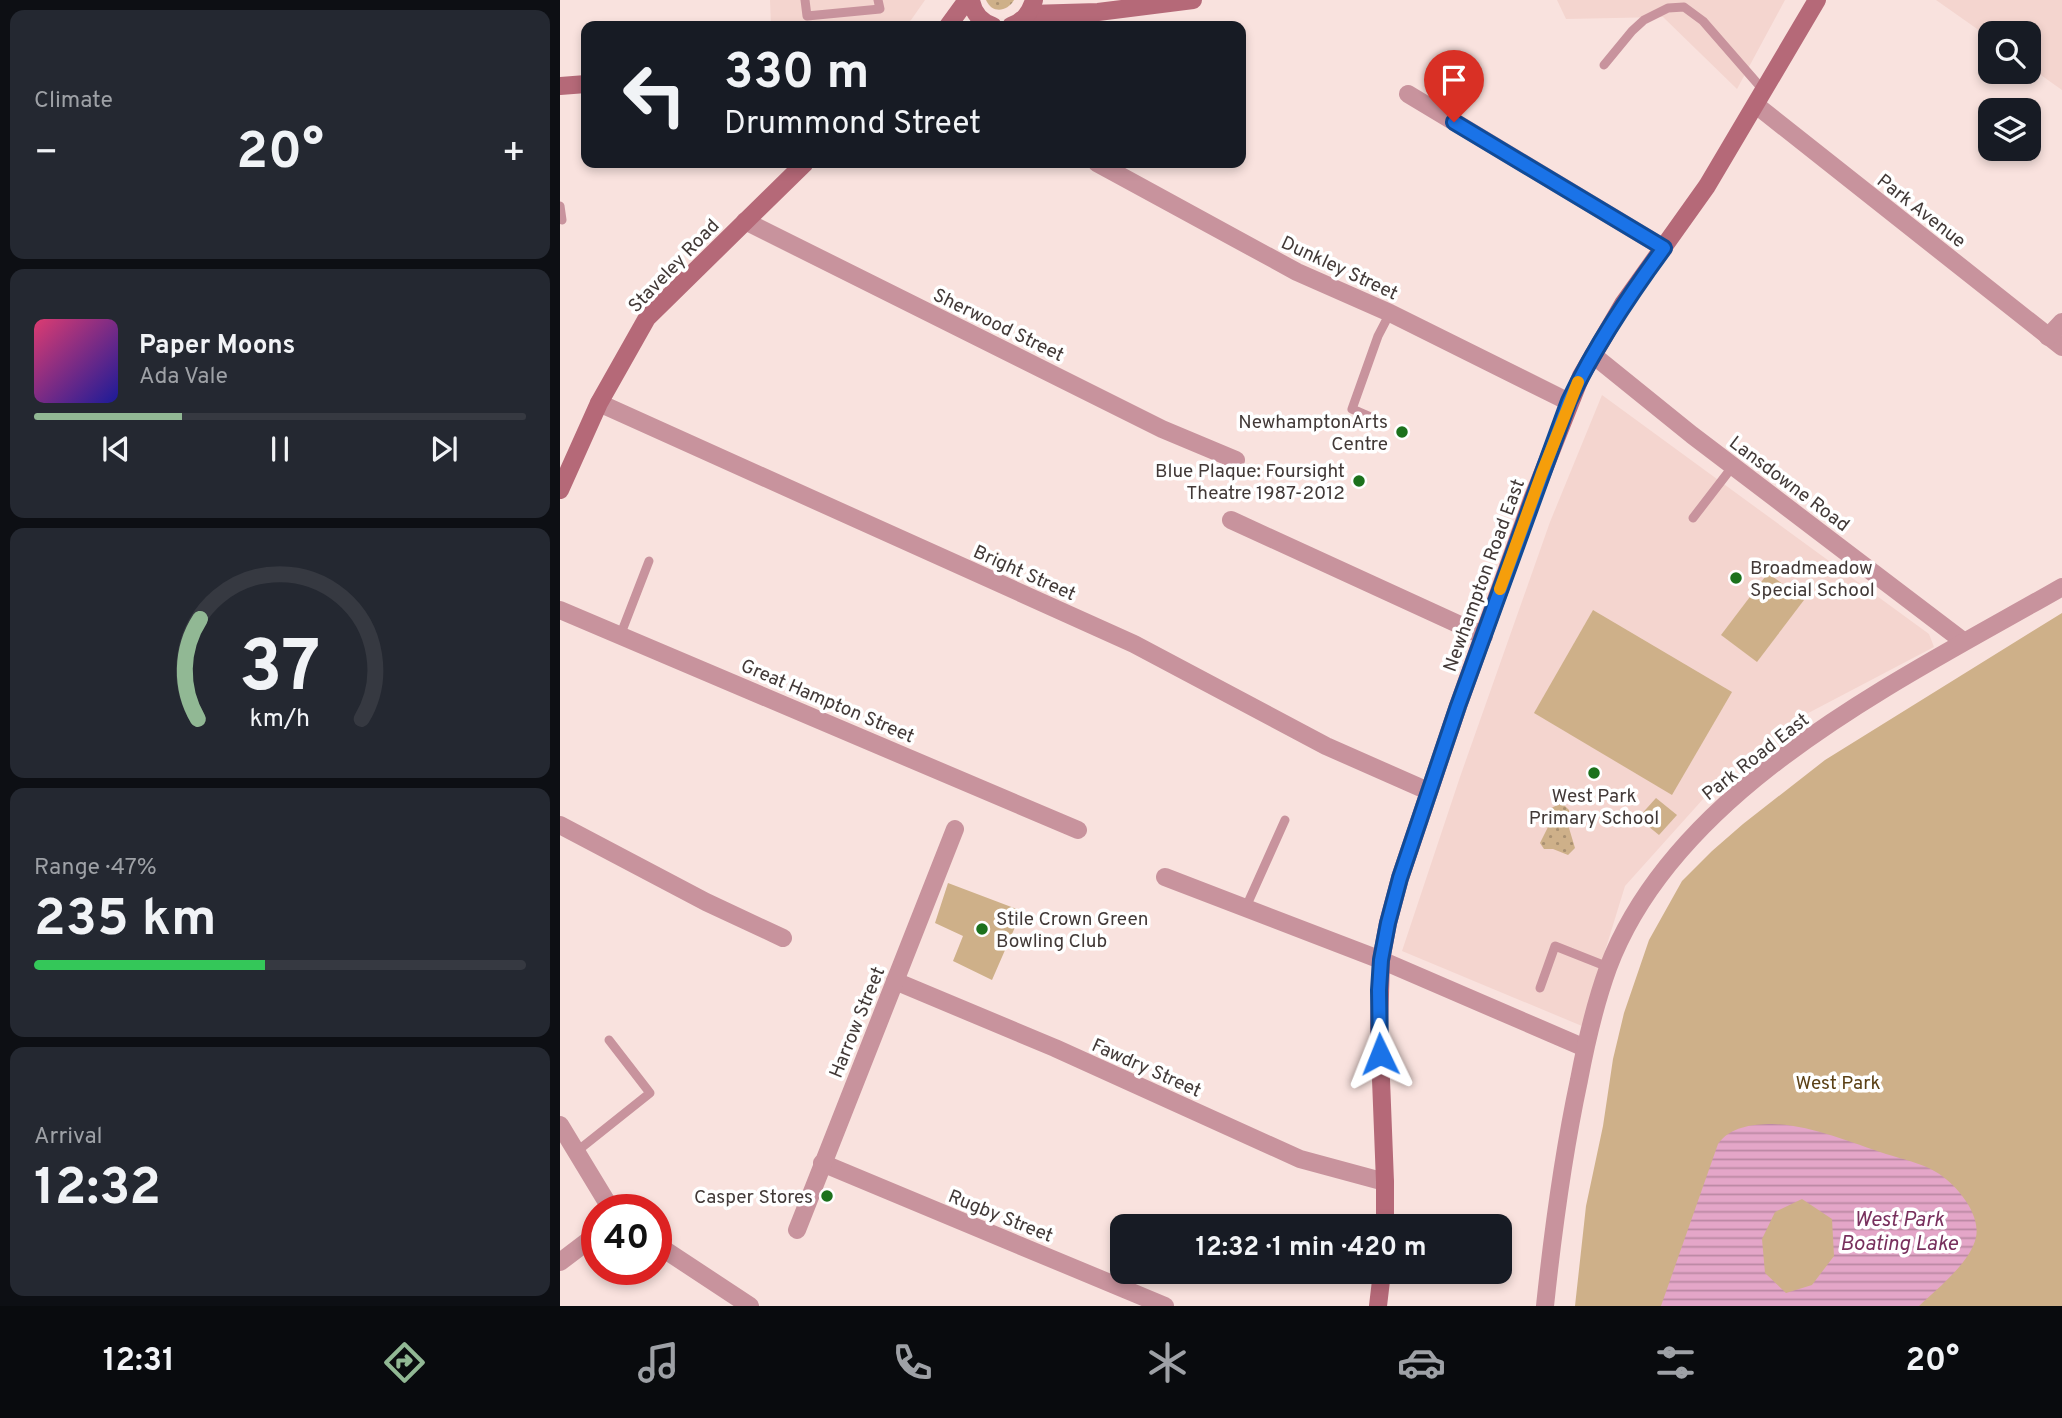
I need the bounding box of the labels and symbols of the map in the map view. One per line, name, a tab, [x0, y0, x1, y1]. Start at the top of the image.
pin	[1424, 50, 1484, 122]
street label: Park Avenue	[1871, 169, 1970, 254]
street label: Staveley Road	[624, 214, 725, 318]
street label: Dunkley Street	[1277, 231, 1401, 306]
street label: Sherwood Street	[929, 284, 1068, 368]
place label: NewhamptonArts Centre	[1238, 411, 1388, 457]
marker: NewhamptonArts Centre	[1394, 424, 1410, 440]
street label: Lansdowne Road	[1724, 431, 1854, 538]
place label: Blue Plaque: Foursight Theatre 1987-2012	[1155, 460, 1345, 506]
marker: Blue Plaque: Foursight Theatre 1987-2012	[1351, 473, 1367, 489]
street label: Newhampton Road East	[1439, 476, 1531, 675]
street label: Bright Street	[969, 541, 1079, 607]
place label: Broadmeadow Special School	[1750, 557, 1875, 603]
marker: Broadmeadow Special School	[1728, 570, 1744, 586]
street label: Great Hampton Street	[737, 654, 918, 749]
street label: Park Road East	[1698, 708, 1815, 807]
marker: West Park Primary School	[1586, 765, 1602, 781]
place label: West Park Primary School	[1529, 785, 1659, 831]
place label: Stile Crown Green Bowling Club	[996, 908, 1149, 954]
marker: Stile Crown Green Bowling Club	[974, 921, 990, 937]
street label: Harrow Street	[825, 964, 891, 1082]
position arrow	[1343, 1017, 1417, 1091]
street label: Fawdry Street	[1088, 1034, 1205, 1104]
park label: West Park	[1795, 1072, 1881, 1096]
street label: Rugby Street	[944, 1185, 1056, 1249]
place label: Casper Stores	[694, 1186, 813, 1210]
marker: Casper Stores	[819, 1188, 835, 1204]
speed limit sign: 40	[581, 1194, 672, 1285]
water label: West Park Boating Lake	[1840, 1207, 1959, 1258]

